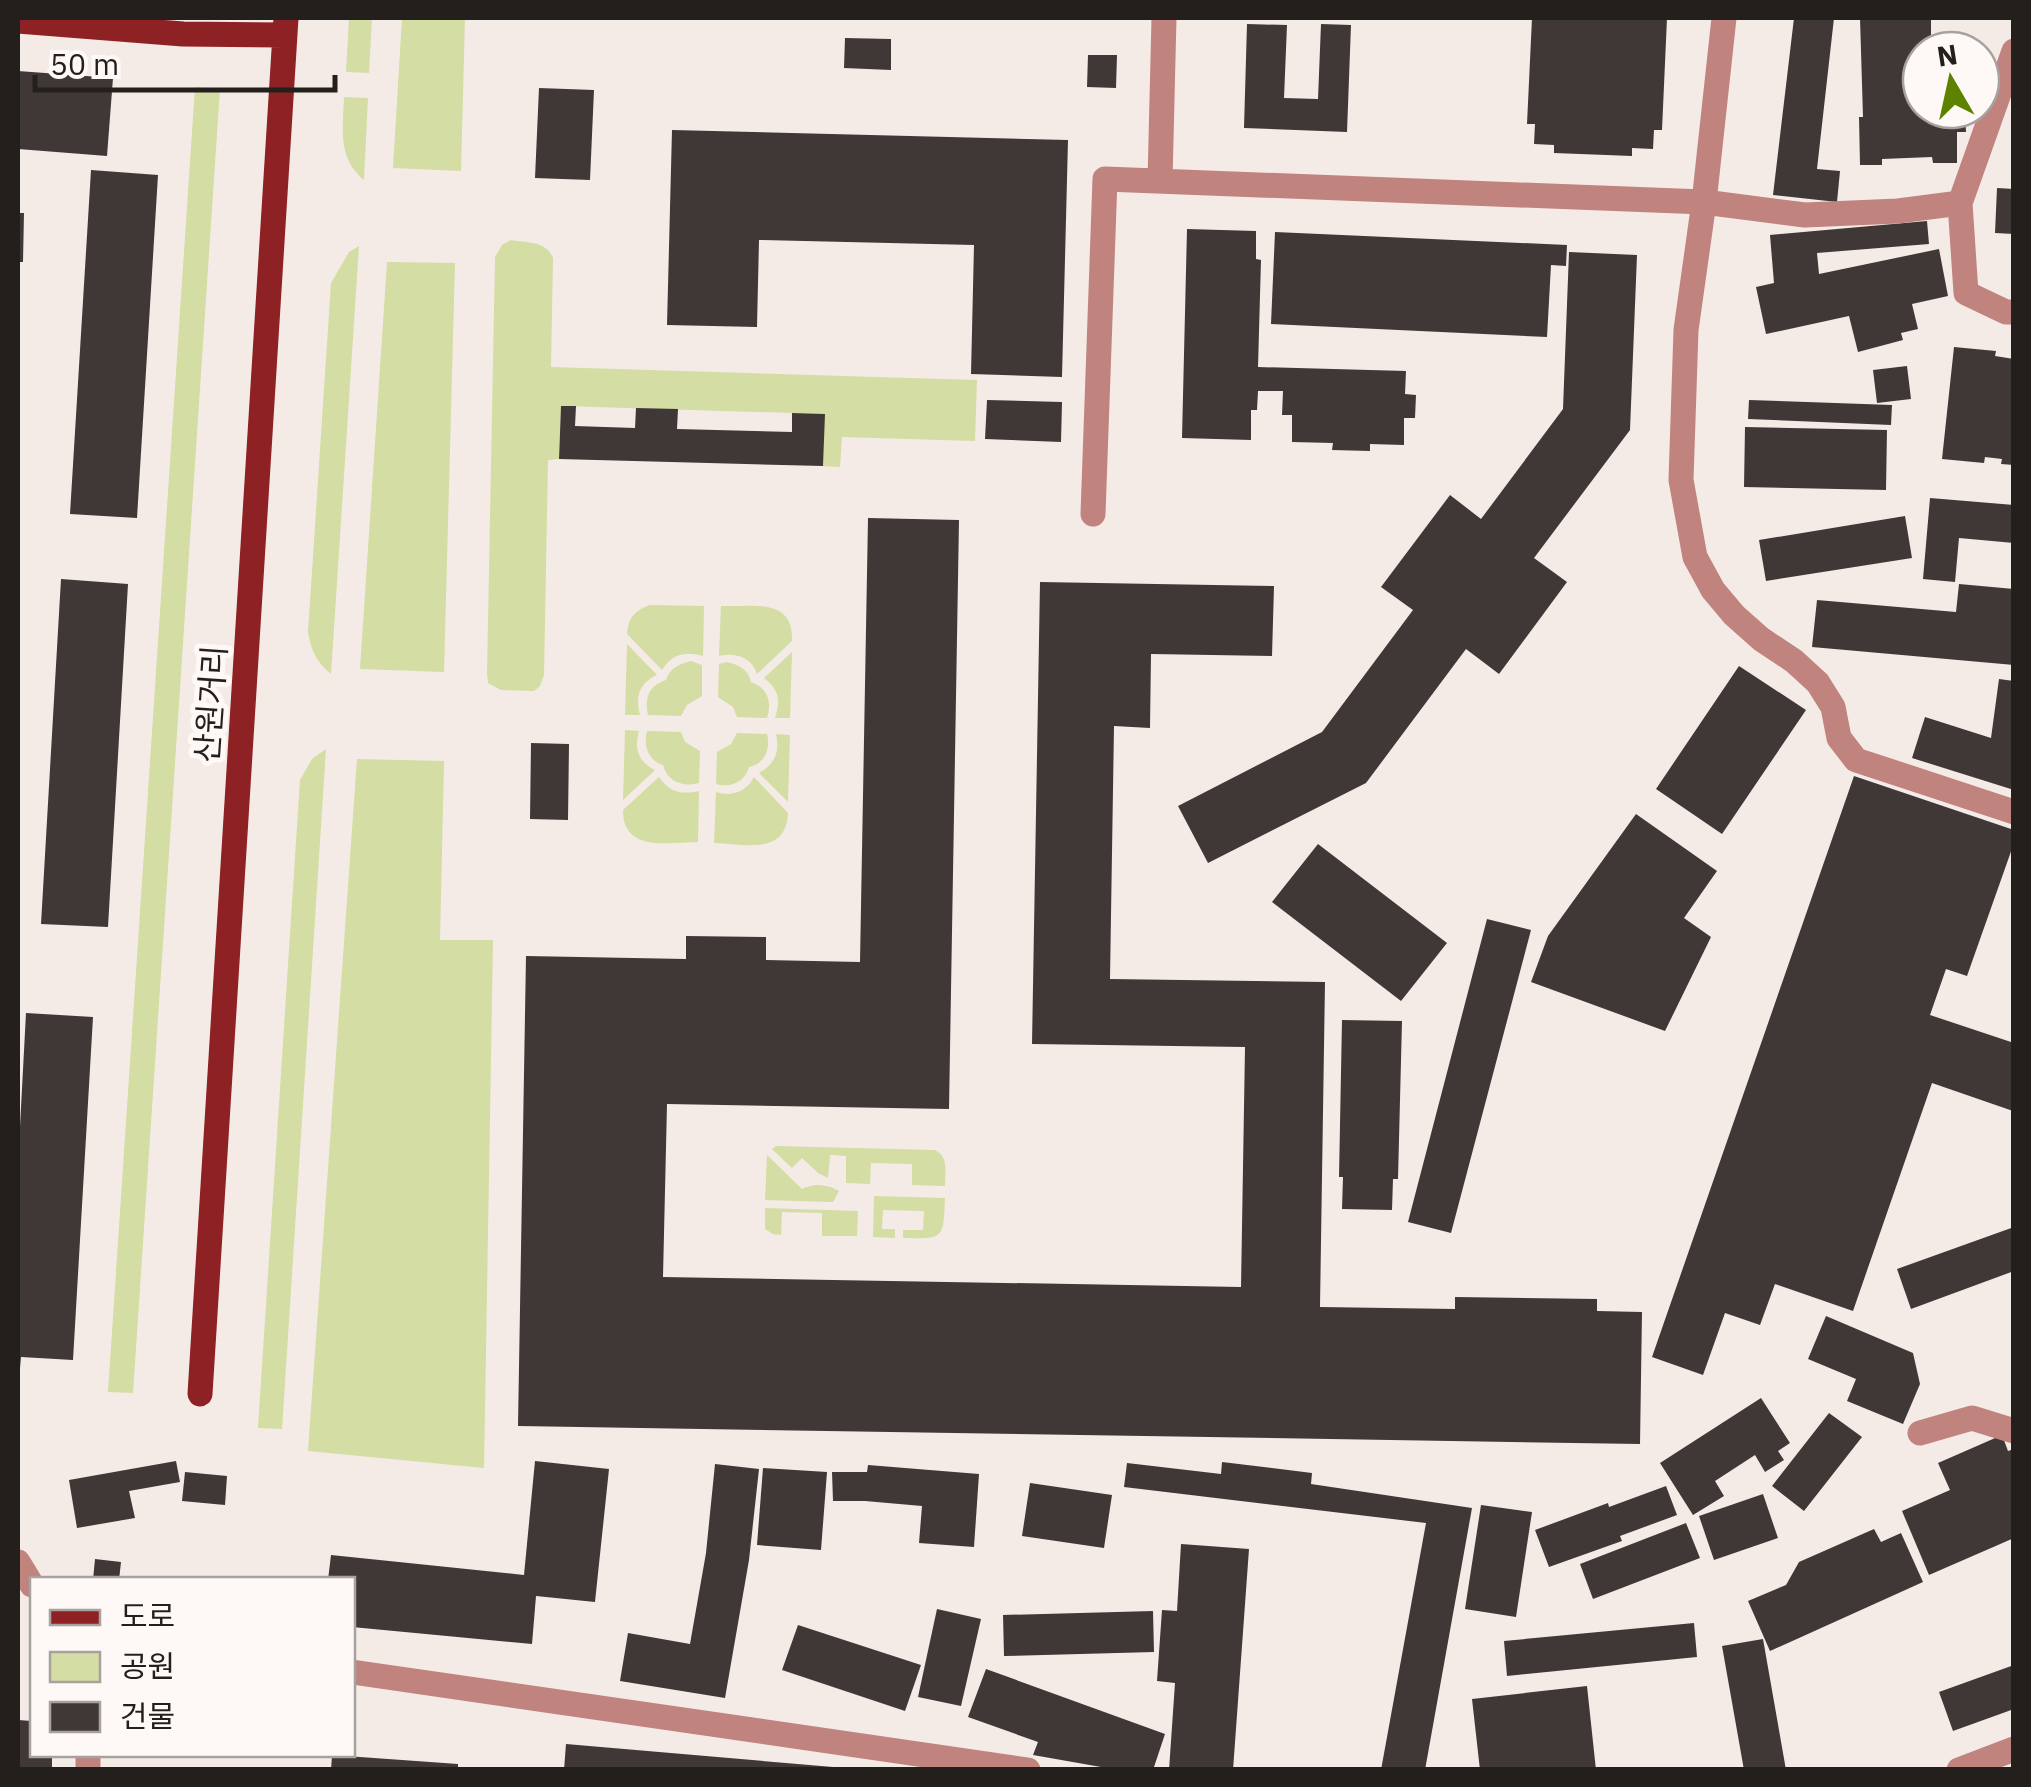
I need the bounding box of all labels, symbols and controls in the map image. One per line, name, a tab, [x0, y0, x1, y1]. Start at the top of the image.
scale bar	[35, 30, 335, 92]
north arrow	[1901, 30, 2001, 130]
text: N	[1934, 35, 1960, 75]
text: 50 m	[50, 44, 119, 83]
street label: 산원거리	[185, 644, 235, 764]
legend	[30, 1577, 355, 1757]
text: 도로	[120, 1596, 175, 1635]
text: 공원	[120, 1646, 175, 1685]
text: 건물	[120, 1696, 175, 1735]

